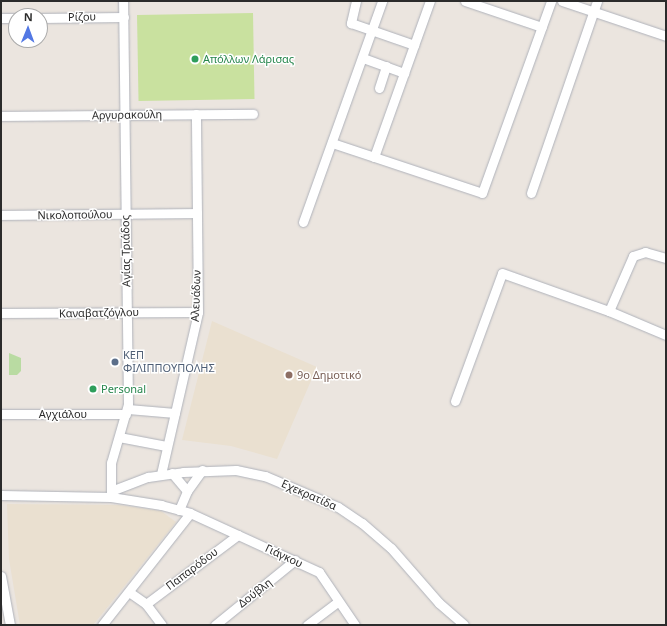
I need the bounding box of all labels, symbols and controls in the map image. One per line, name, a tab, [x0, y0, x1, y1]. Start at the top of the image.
north arrow	[8, 8, 48, 48]
text: N	[24, 9, 33, 24]
street label: Ρίζου	[68, 10, 96, 24]
place label: Απόλλων Λάρισας	[203, 52, 294, 66]
marker: Απόλλων Λάρισας	[190, 54, 200, 64]
street label: Αργυρακούλη	[92, 108, 162, 122]
street label: Νικολοπούλου	[37, 208, 113, 222]
street label: Αγίας Τριάδος	[119, 215, 133, 287]
street label: Αλευάδων	[188, 270, 204, 322]
street label: Καναβατζόγλου	[59, 306, 139, 320]
place label: ΚΕΠ ΦΙΛΙΠΠΟΥΠΟΛΗΣ	[123, 349, 215, 375]
marker: ΚΕΠ ΦΙΛΙΠΠΟΥΠΟΛΗΣ	[110, 357, 120, 367]
place label: 9ο Δημοτικό	[297, 368, 361, 382]
marker: 9ο Δημοτικό	[284, 370, 294, 380]
place label: Personal	[101, 382, 146, 396]
marker: Personal	[88, 384, 98, 394]
street label: Αγχιάλου	[39, 407, 87, 421]
street label: Εχεκρατίδα	[279, 477, 339, 513]
street label: Γιάγκου	[263, 542, 305, 570]
street label: Παπαρόδου	[163, 545, 221, 593]
street label: Δούβλη	[235, 576, 275, 610]

